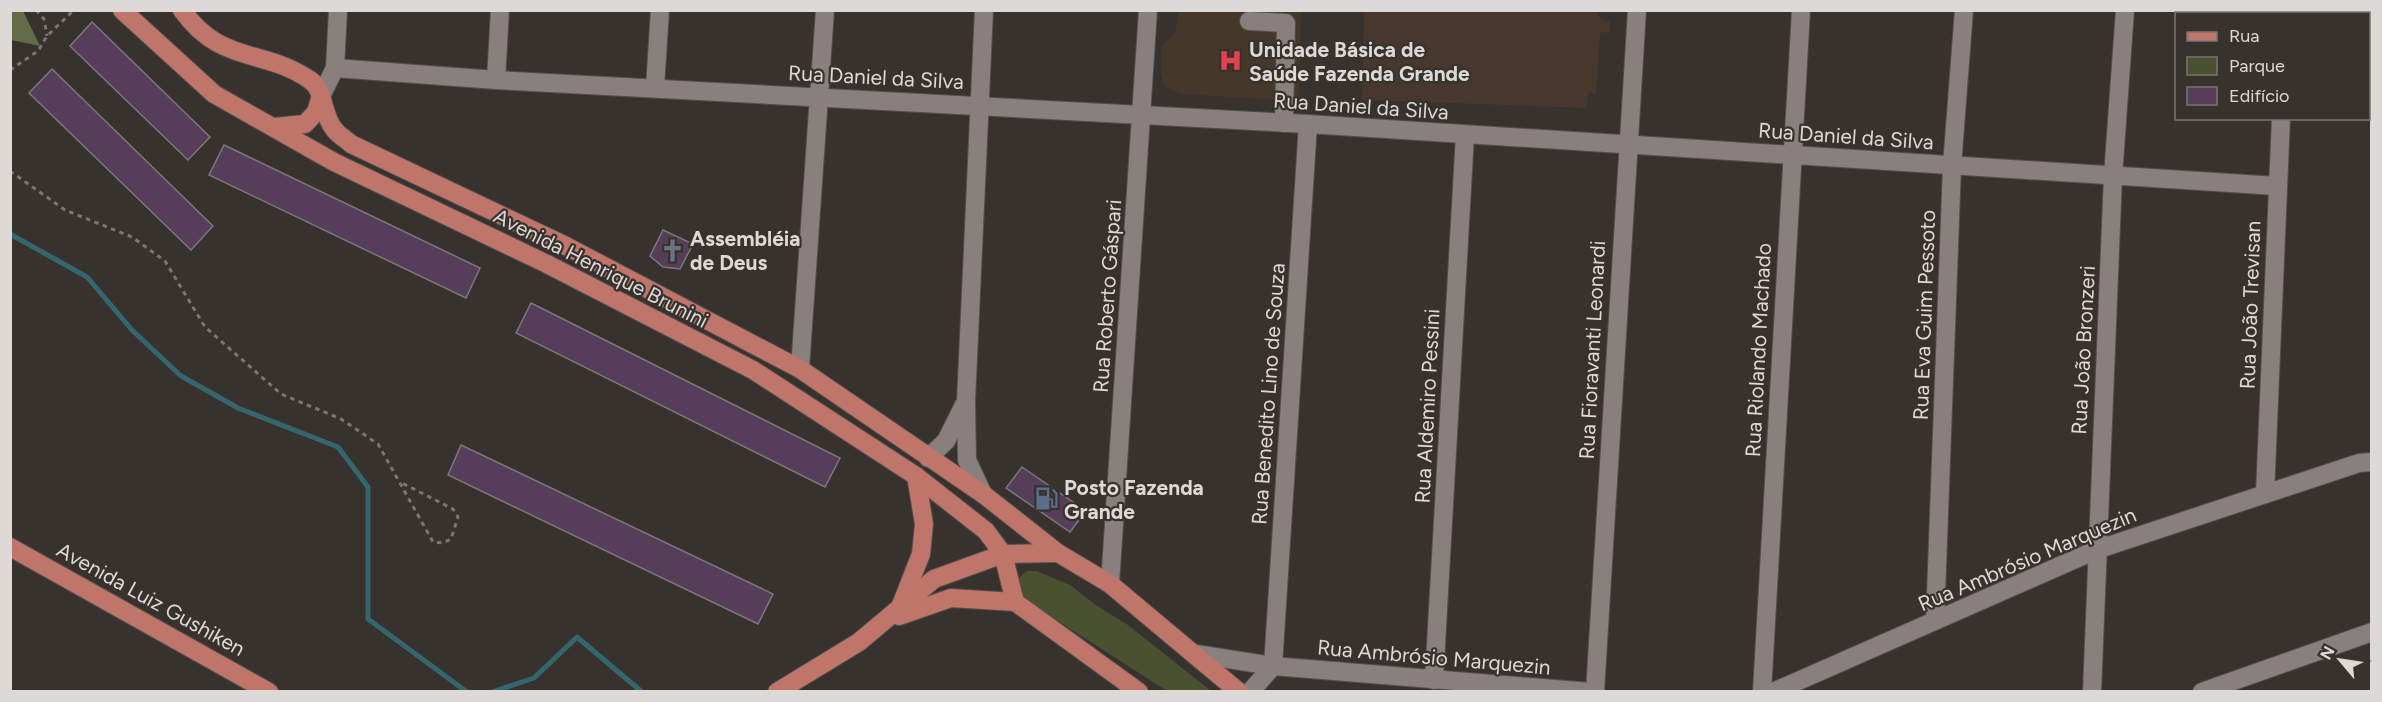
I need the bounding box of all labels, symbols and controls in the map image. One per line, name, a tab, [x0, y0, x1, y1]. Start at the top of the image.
legend	[2175, 12, 2370, 120]
text: Rua	[2229, 25, 2260, 47]
place label: Unidade Básica de Saúde Fazenda Grande	[1249, 37, 1470, 86]
hospital icon: Unidade Básica de Saúde Fazenda Grande	[1218, 48, 1244, 74]
text: Parque	[2229, 55, 2285, 77]
street label: Rua Daniel da Silva	[788, 60, 964, 94]
text: Edifício	[2229, 85, 2290, 107]
street label: Rua Daniel da Silva	[1272, 87, 1450, 125]
street label: Rua Daniel da Silva	[1757, 117, 1935, 155]
street label: Rua Roberto Gáspari	[1088, 198, 1126, 394]
street label: Avenida Henrique Brunini	[490, 203, 712, 333]
street label: Rua Eva Guim Pessoto	[1908, 209, 1940, 421]
street label: Rua João Trevisan	[2235, 220, 2265, 390]
place label: Assembléia de Deus	[690, 226, 801, 275]
church icon: Assembléia de Deus	[659, 237, 685, 263]
street label: Rua Fioravanti Leonardi	[1574, 240, 1610, 460]
street label: Rua Riolando Machado	[1740, 242, 1776, 458]
street label: Rua Benedito Lino de Souza	[1246, 262, 1290, 526]
street label: Rua João Bronzeri	[2066, 265, 2100, 435]
street label: Rua Aldemiro Pessini	[1409, 308, 1445, 504]
place label: Posto Fazenda Grande	[1064, 475, 1204, 524]
fuel station icon: Posto Fazenda Grande	[1033, 486, 1059, 512]
street label: Rua Ambrósio Marquezin	[1914, 502, 2140, 616]
street label: Avenida Luiz Gushiken	[53, 537, 249, 661]
north arrow	[2310, 630, 2370, 690]
street label: Rua Ambrósio Marquezin	[1316, 634, 1552, 680]
text: N	[2316, 643, 2339, 663]

